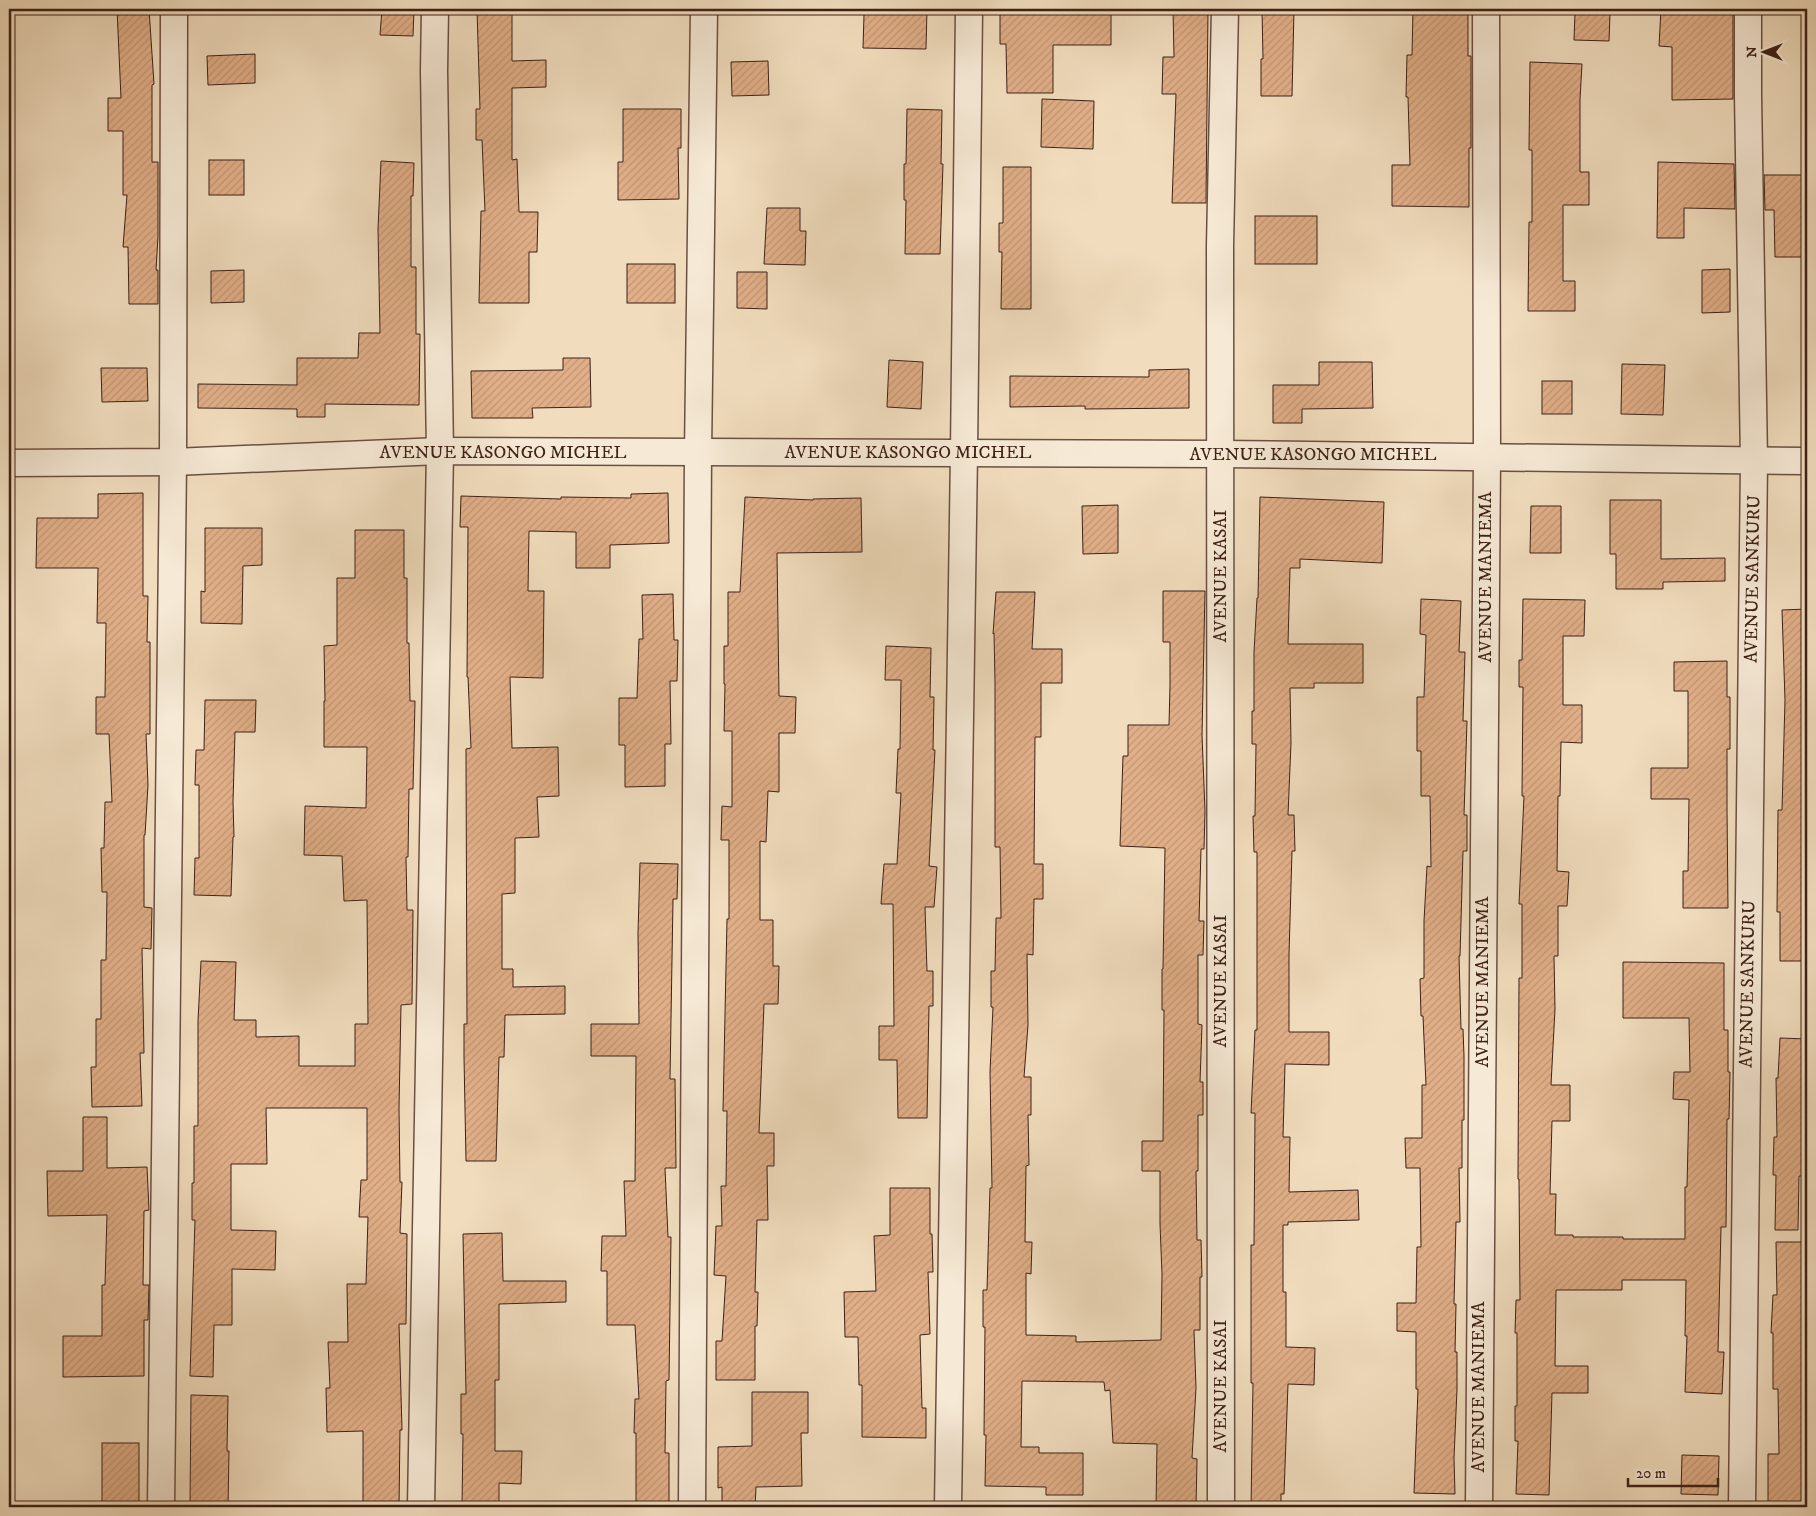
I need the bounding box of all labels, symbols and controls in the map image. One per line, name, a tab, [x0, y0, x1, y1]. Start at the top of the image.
north arrow	[1738, 28, 1788, 78]
text: N	[1743, 46, 1761, 58]
street label: AVENUE KASONGO MICHEL	[380, 442, 626, 464]
street label: AVENUE KASONGO MICHEL	[785, 442, 1031, 464]
street label: AVENUE KASONGO MICHEL	[1190, 444, 1436, 466]
street label: AVENUE MANIEMA	[1475, 491, 1497, 663]
street label: AVENUE SANKURU	[1741, 495, 1765, 663]
street label: AVENUE KASAI	[1210, 510, 1232, 642]
street label: AVENUE MANIEMA	[1472, 896, 1494, 1068]
street label: AVENUE SANKURU	[1736, 900, 1760, 1068]
street label: AVENUE KASAI	[1210, 915, 1232, 1047]
street label: AVENUE MANIEMA	[1468, 1301, 1490, 1473]
street label: AVENUE KASAI	[1210, 1320, 1232, 1452]
scale bar	[1628, 1456, 1718, 1488]
text: 20 m	[1636, 1464, 1666, 1483]

